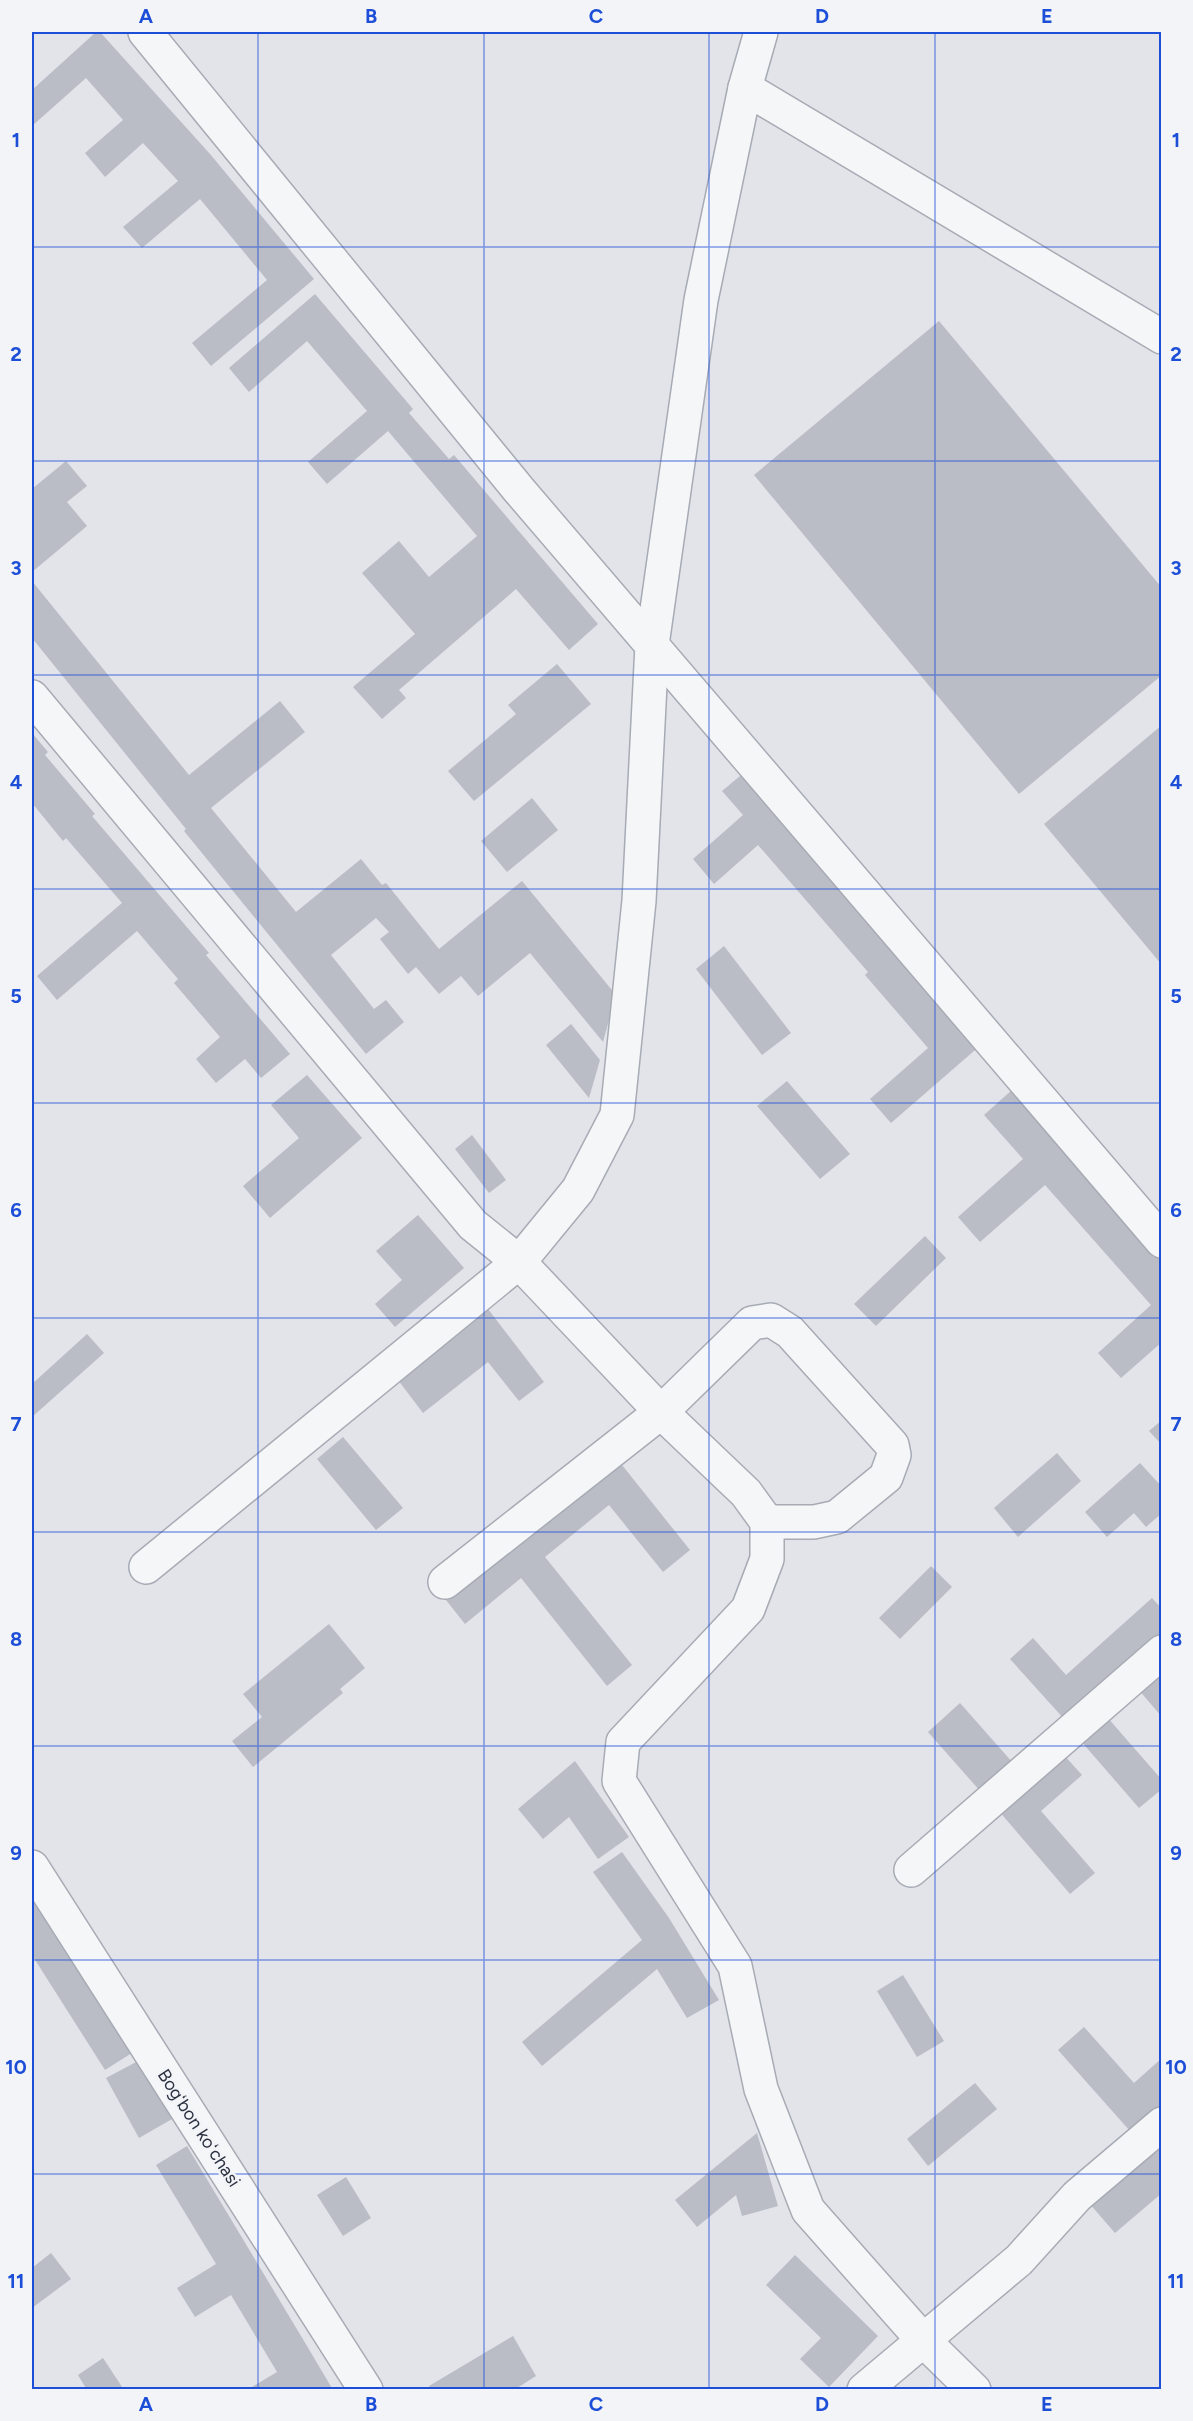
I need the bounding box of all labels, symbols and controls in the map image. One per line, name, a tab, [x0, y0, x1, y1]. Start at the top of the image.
text: A	[139, 4, 154, 28]
text: B	[365, 4, 377, 28]
text: C	[589, 4, 603, 28]
text: D	[815, 4, 829, 28]
text: E	[1041, 4, 1053, 28]
text: 1	[12, 128, 20, 152]
text: 1	[1172, 128, 1180, 152]
text: 2	[10, 342, 22, 366]
text: 2	[1170, 342, 1182, 366]
text: 3	[10, 556, 22, 580]
text: 3	[1170, 556, 1182, 580]
text: 4	[10, 770, 23, 794]
text: 4	[1170, 770, 1183, 794]
text: 5	[10, 984, 22, 1008]
text: 5	[1170, 984, 1182, 1008]
text: 6	[10, 1198, 22, 1222]
text: 6	[1170, 1198, 1182, 1222]
text: 7	[10, 1412, 22, 1436]
text: 7	[1170, 1412, 1182, 1436]
text: 8	[10, 1627, 22, 1651]
text: 8	[1170, 1627, 1182, 1651]
text: 9	[10, 1841, 22, 1865]
text: 9	[1170, 1841, 1182, 1865]
text: 10	[5, 2055, 27, 2079]
text: 10	[1165, 2055, 1187, 2079]
street label: Bogʻbon koʻchasi	[153, 2065, 245, 2191]
text: 11	[8, 2269, 24, 2293]
text: 11	[1168, 2269, 1184, 2293]
text: A	[139, 2392, 154, 2416]
text: B	[365, 2392, 377, 2416]
text: C	[589, 2392, 603, 2416]
text: D	[815, 2392, 829, 2416]
text: E	[1041, 2392, 1053, 2416]

